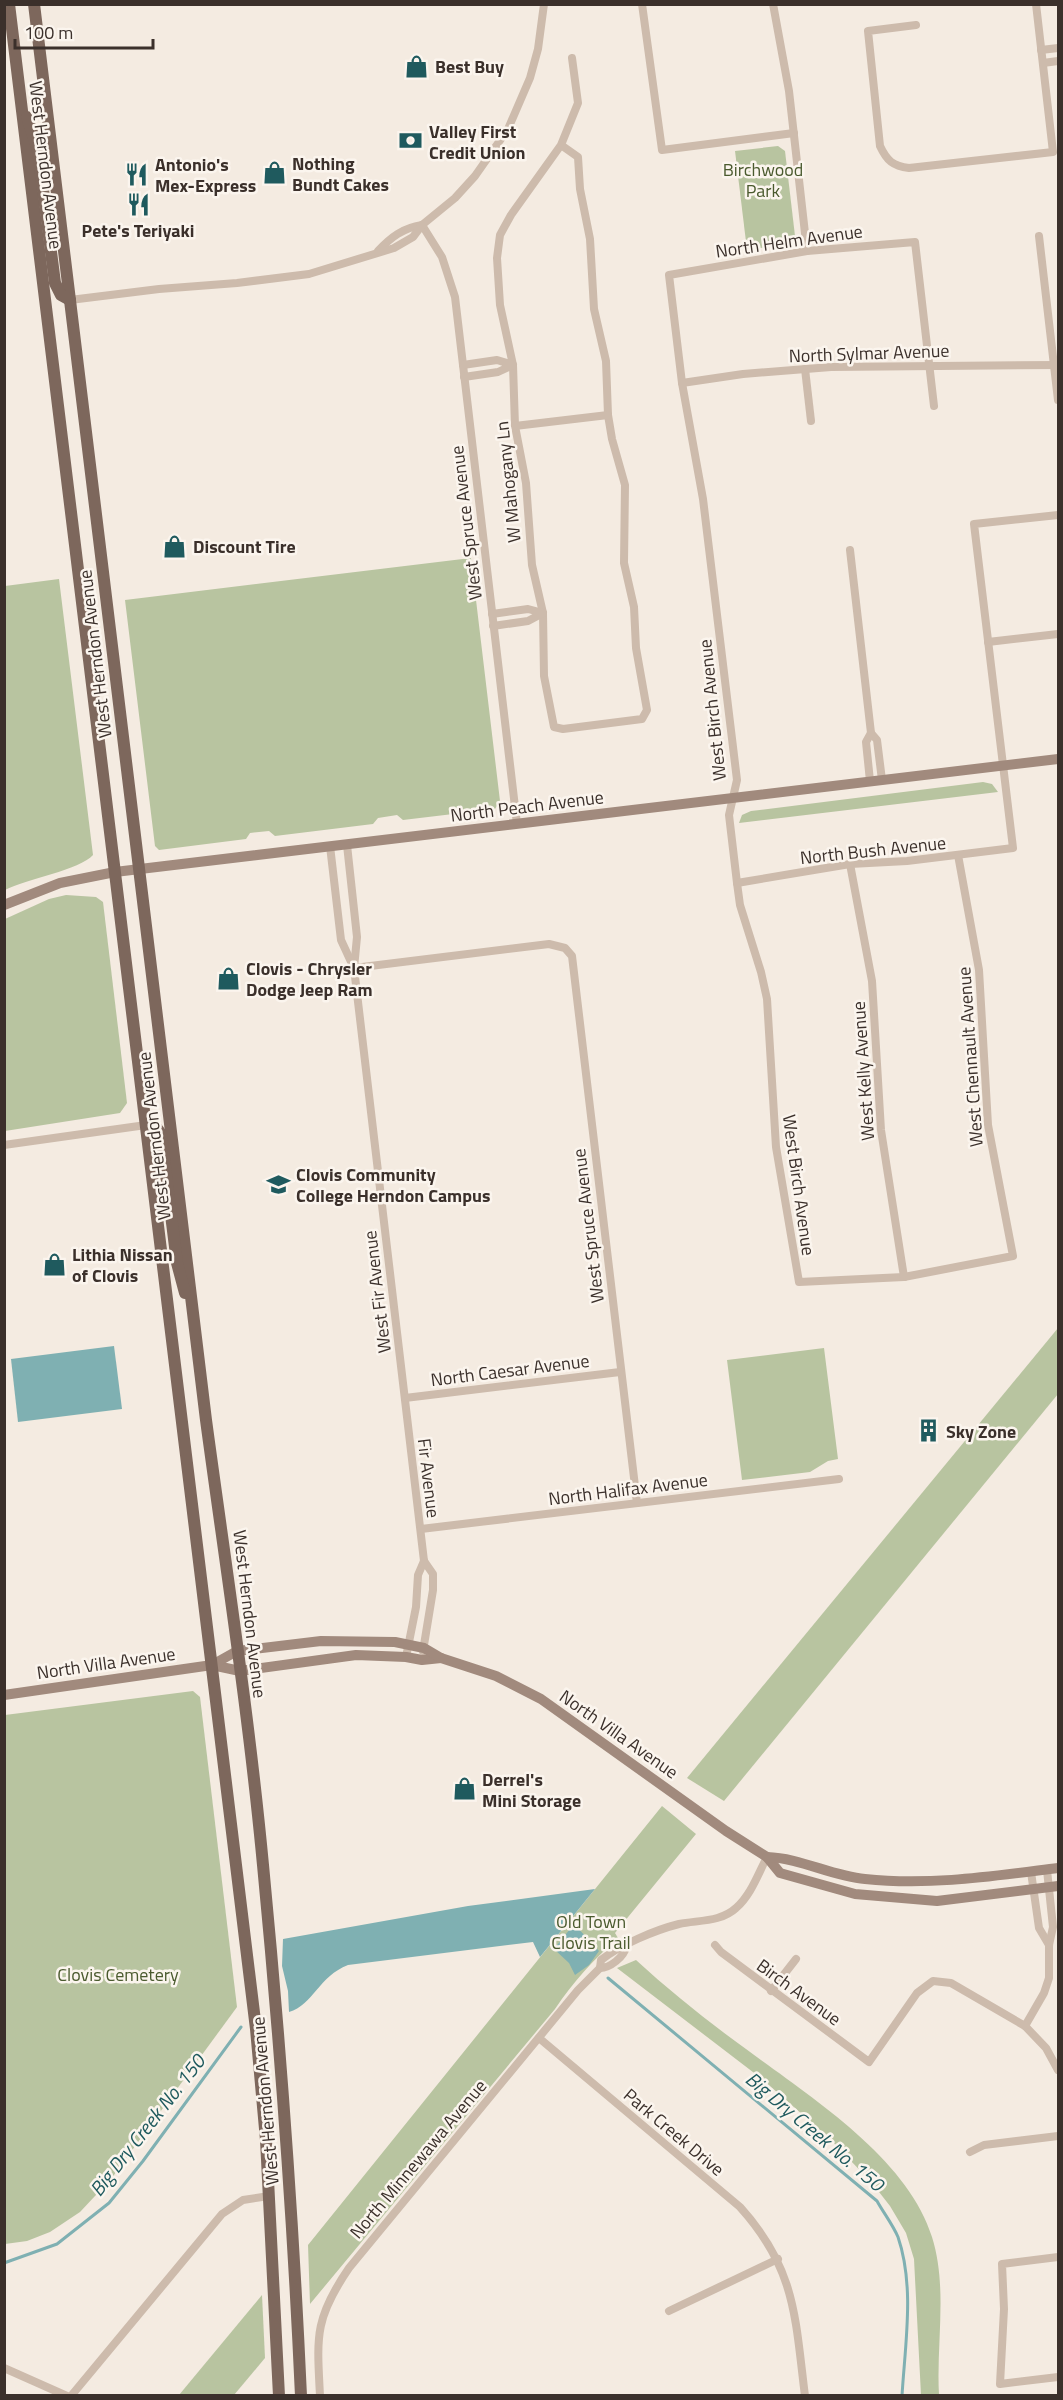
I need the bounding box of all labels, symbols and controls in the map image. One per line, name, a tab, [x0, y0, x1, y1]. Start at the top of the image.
scale bar	[15, 12, 153, 50]
text: 100 m	[24, 19, 73, 46]
shop icon: Best Buy	[404, 53, 430, 79]
place label: Best Buy	[435, 53, 504, 80]
street label: West Herndon Avenue	[22, 79, 70, 251]
place label: Valley First Credit Union	[429, 118, 526, 166]
bank icon: Valley First Credit Union	[398, 128, 424, 154]
place label: Nothing Bundt Cakes	[292, 150, 389, 198]
place label: Antonio's Mex-Express	[155, 151, 256, 199]
park label: Birchwood Park	[723, 156, 803, 204]
shop icon: Nothing Bundt Cakes	[261, 160, 287, 186]
restaurant icon: Antonio's Mex-Express	[124, 161, 150, 187]
restaurant icon: Pete's Teriyaki	[125, 191, 151, 217]
place label: Pete's Teriyaki	[82, 217, 194, 244]
street label: North Helm Avenue	[714, 217, 864, 265]
street label: North Sylmar Avenue	[788, 337, 950, 369]
street label: W Mahogany Ln	[488, 420, 528, 544]
street label: West Spruce Avenue	[443, 444, 489, 602]
shop icon: Discount Tire	[162, 533, 188, 559]
place label: Discount Tire	[193, 533, 296, 560]
street label: West Herndon Avenue	[71, 568, 119, 740]
street label: West Birch Avenue	[691, 638, 733, 782]
street label: North Peach Avenue	[449, 783, 605, 829]
street label: North Bush Avenue	[799, 829, 947, 871]
place label: Clovis - Chrysler Dodge Jeep Ram	[246, 955, 373, 1003]
shop icon: Clovis - Chrysler Dodge Jeep Ram	[215, 965, 241, 991]
street label: West Chennault Avenue	[950, 966, 990, 1148]
street label: West Kelly Avenue	[845, 1000, 881, 1142]
street label: West Herndon Avenue	[130, 1050, 178, 1222]
street label: West Birch Avenue	[776, 1113, 822, 1257]
street label: West Spruce Avenue	[565, 1147, 611, 1305]
place label: Clovis Community College Herndon Campus	[296, 1161, 490, 1209]
school or university icon: Clovis Community College Herndon Campus	[265, 1171, 291, 1197]
street label: West Fir Avenue	[356, 1229, 398, 1355]
place label: Lithia Nissan of Clovis	[72, 1241, 173, 1289]
shop icon: Lithia Nissan of Clovis	[41, 1251, 67, 1277]
street label: North Caesar Avenue	[429, 1347, 591, 1393]
building icon: Sky Zone	[915, 1418, 941, 1444]
place label: Sky Zone	[946, 1418, 1016, 1445]
street label: Fir Avenue	[411, 1437, 447, 1519]
street label: North Halifax Avenue	[547, 1466, 709, 1512]
street label: West Herndon Avenue	[226, 1528, 274, 1700]
street label: North Villa Avenue	[35, 1640, 177, 1686]
street label: North Villa Avenue	[554, 1683, 684, 1785]
place label: Derrel's Mini Storage	[482, 1766, 581, 1814]
shop icon: Derrel's Mini Storage	[451, 1776, 477, 1802]
park label: Old Town Clovis Trail	[551, 1908, 631, 1956]
street label: Birch Avenue	[751, 1952, 847, 2032]
park label: Clovis Cemetery	[57, 1961, 179, 1988]
street label: West Herndon Avenue	[244, 2015, 286, 2187]
water label: Big Dry Creek No. 150	[82, 2046, 214, 2203]
water label: Big Dry Creek No. 150	[739, 2064, 893, 2200]
street label: North Minnewawa Avenue	[343, 2073, 493, 2245]
street label: Park Creek Drive	[618, 2082, 730, 2182]

